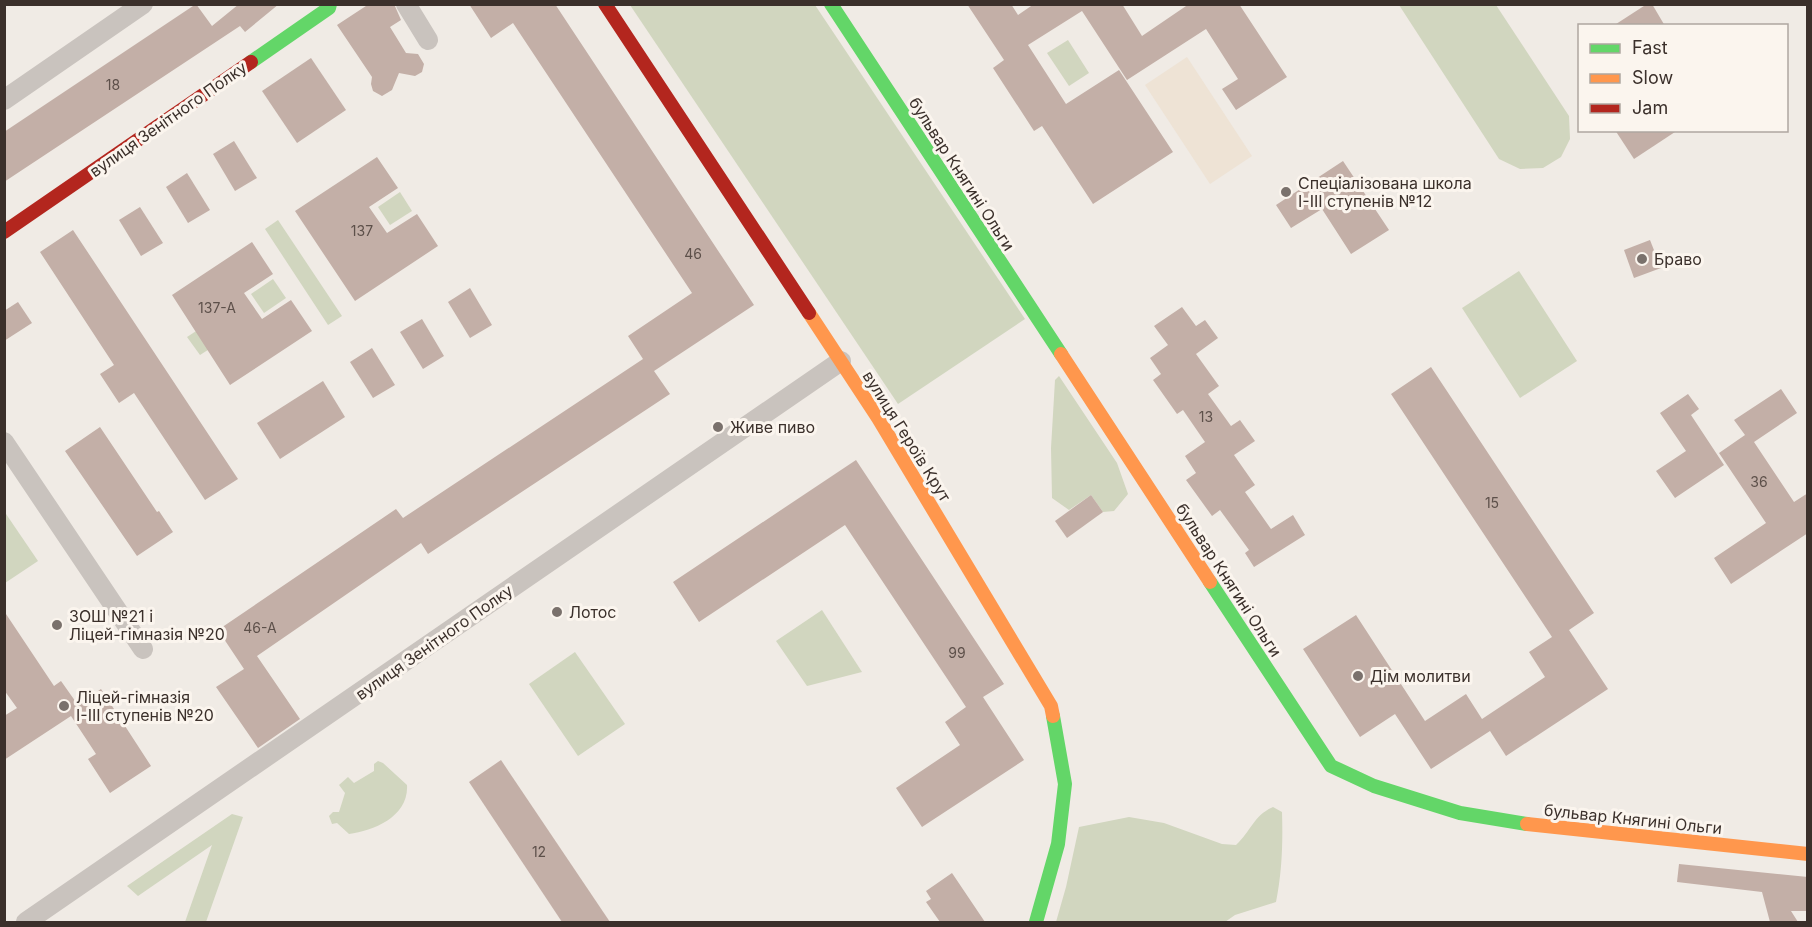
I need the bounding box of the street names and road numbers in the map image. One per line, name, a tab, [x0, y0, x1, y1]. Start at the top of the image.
street label: вулиця Зенітного Полку	[86, 57, 250, 181]
street label: бульвар Княгині Ольги	[905, 94, 1019, 254]
street label: вулиця Героїв Крут	[859, 367, 956, 506]
street label: бульвар Княгині Ольги	[1172, 500, 1286, 660]
street label: вулиця Зенітного Полку	[352, 580, 516, 704]
street label: бульвар Княгині Ольги	[1543, 800, 1723, 838]

